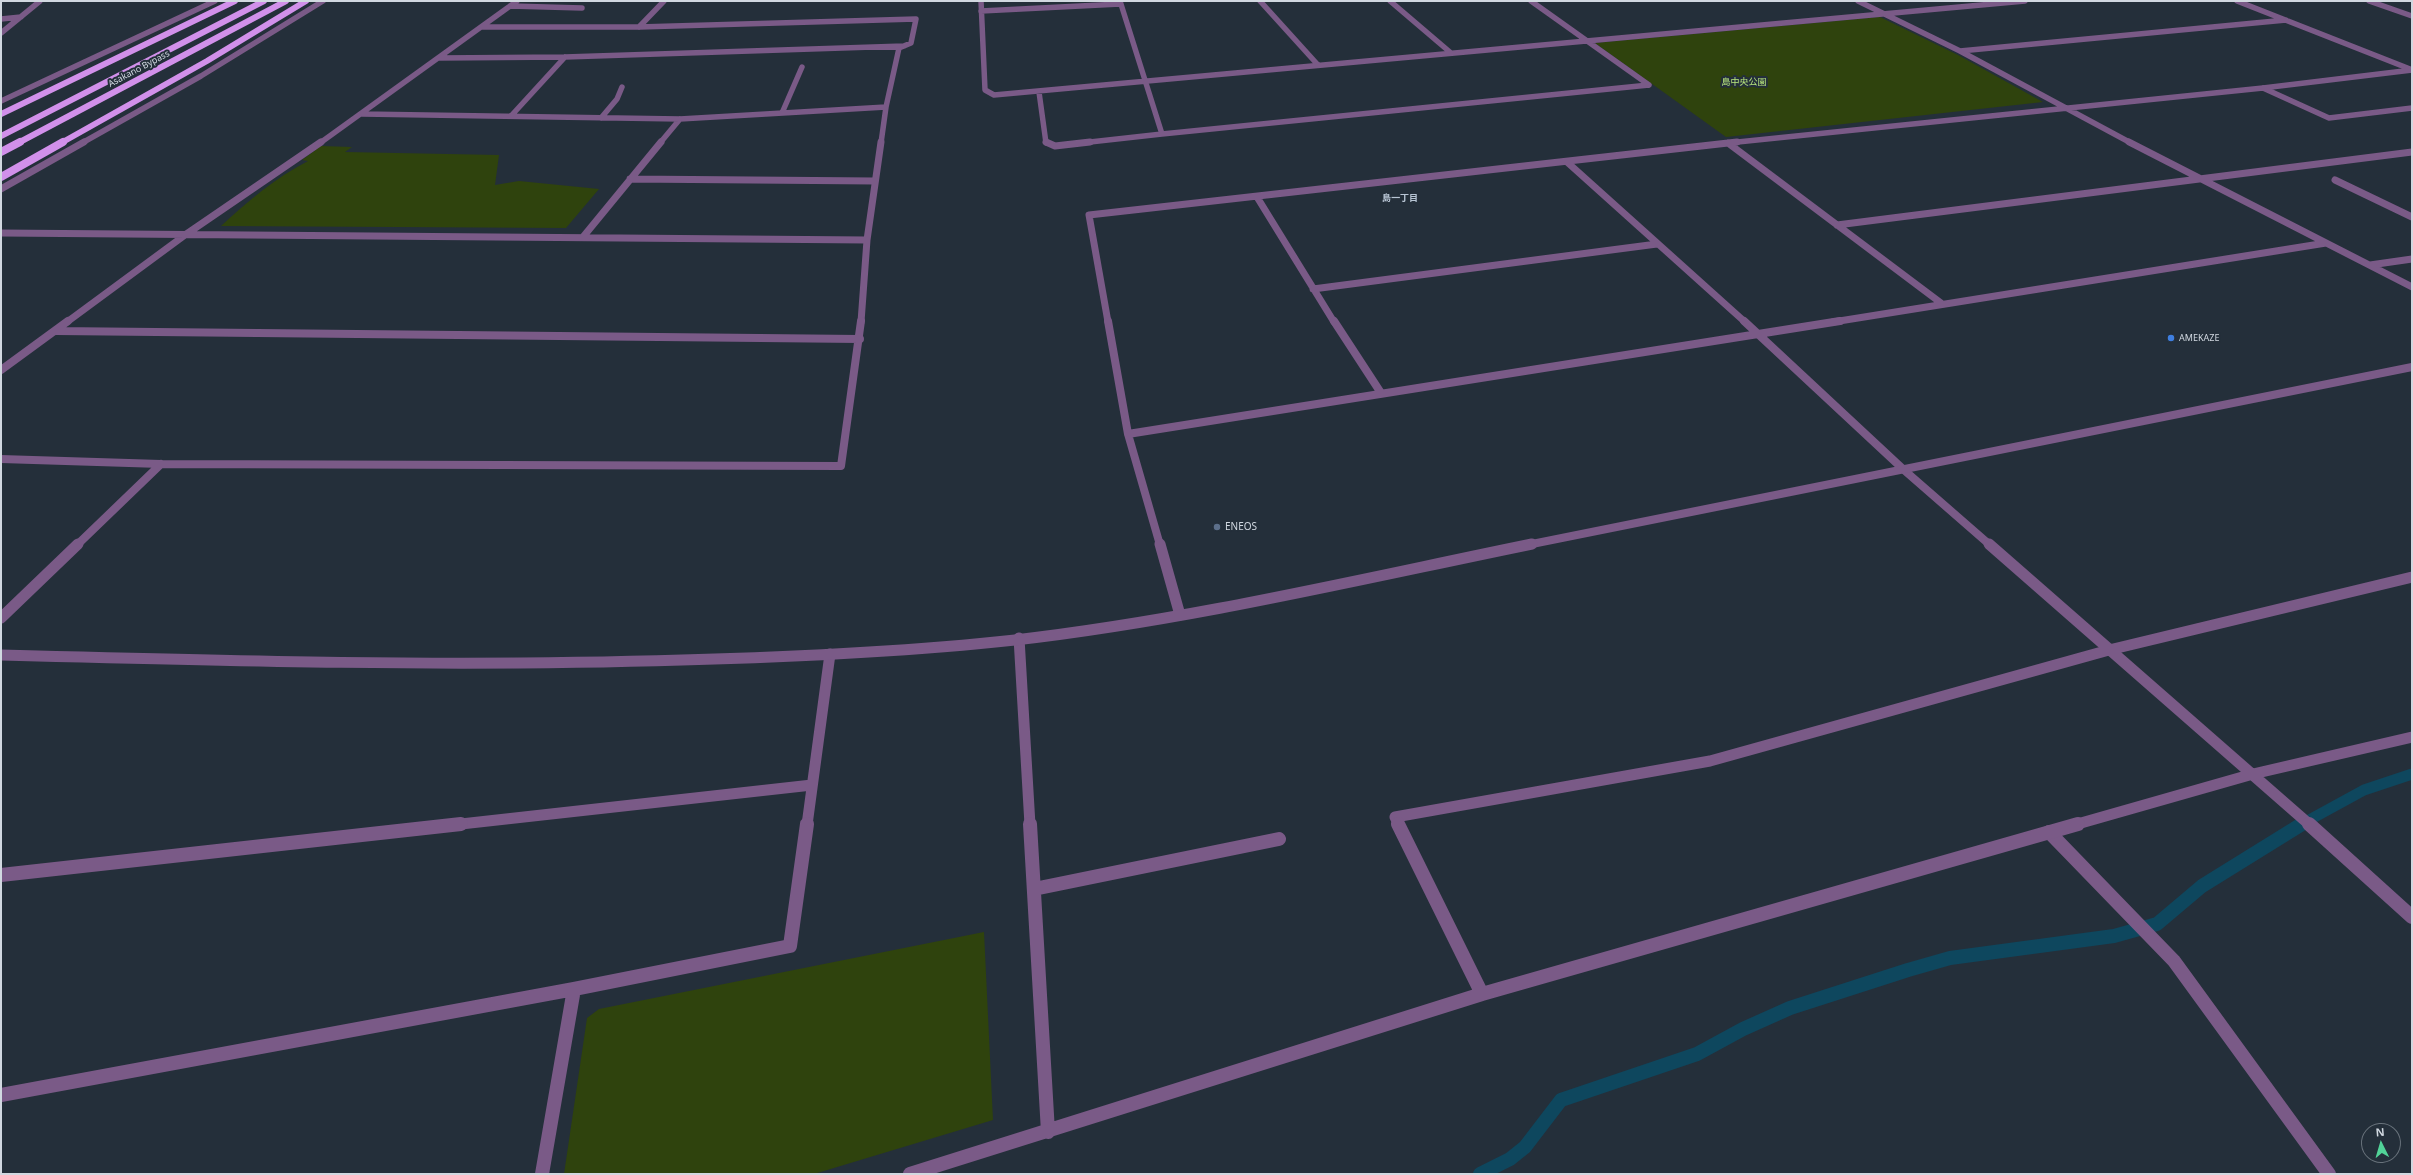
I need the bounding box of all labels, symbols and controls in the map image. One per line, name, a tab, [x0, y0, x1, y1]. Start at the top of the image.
street label: Asakano Bypass	[106, 48, 172, 90]
park label: 島中央公園	[1722, 77, 1766, 87]
district label: 島一丁目	[1382, 193, 1418, 203]
marker: AMEKAZE	[2166, 333, 2176, 343]
place label: AMEKAZE	[2179, 333, 2219, 343]
place label: ENEOS	[1225, 521, 1257, 533]
marker: ENEOS	[1212, 522, 1222, 532]
north arrow	[2361, 1123, 2401, 1163]
text: N	[2375, 1124, 2385, 1139]

